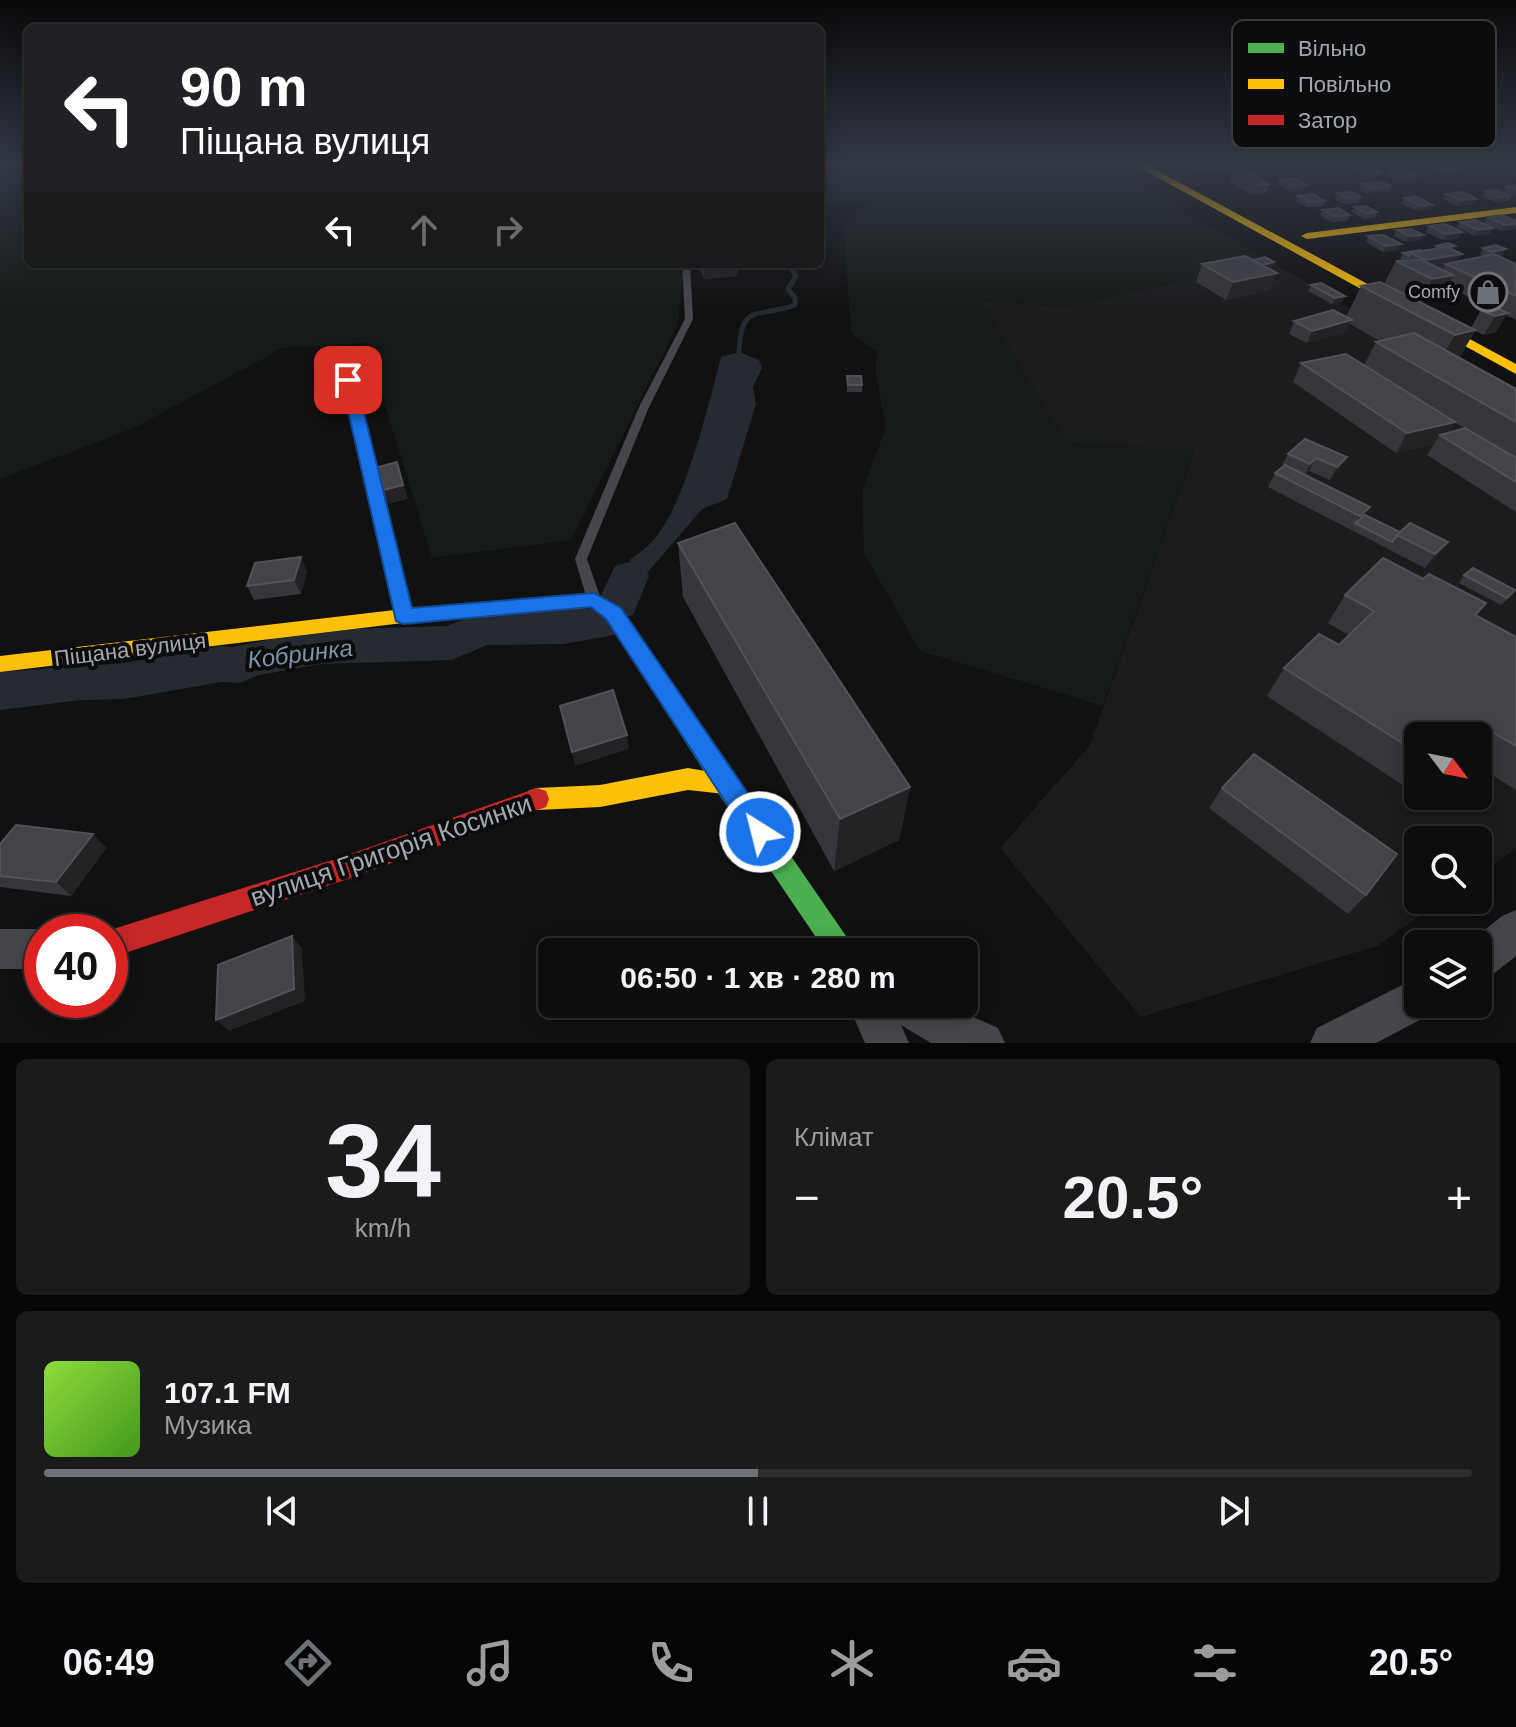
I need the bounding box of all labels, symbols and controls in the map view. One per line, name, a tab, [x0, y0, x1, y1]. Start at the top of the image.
legend	[1232, 20, 1496, 148]
text: Вільно	[1298, 36, 1366, 61]
text: 90 m	[180, 55, 308, 118]
icon: left	[48, 56, 152, 160]
text: Повільно	[1298, 72, 1391, 97]
text: Затор	[1298, 108, 1357, 133]
text: Піщана вулиця	[180, 121, 430, 162]
icon: left	[318, 208, 362, 252]
icon: ahead	[402, 208, 446, 252]
icon: right	[486, 208, 530, 252]
shop icon: Comfy	[1467, 271, 1509, 313]
place label: Comfy	[1408, 282, 1460, 302]
pin	[314, 346, 382, 414]
icon: arrive	[326, 358, 370, 402]
street label: Піщана вулиця	[53, 628, 207, 671]
water label: Кобринка	[246, 634, 354, 673]
north arrow	[1404, 722, 1492, 810]
map controls	[1404, 722, 1492, 1018]
street label: вулиця Григорія Косинки	[246, 788, 536, 912]
position arrow	[718, 790, 802, 874]
button: search	[1404, 826, 1492, 914]
speed limit sign: 40	[24, 914, 128, 1018]
button: layers	[1404, 930, 1492, 1018]
text: 06:50 · 1 хв · 280 m	[620, 961, 896, 994]
text: 34	[325, 1103, 441, 1219]
text: Клімат	[794, 1122, 874, 1152]
text: 20.5°	[1063, 1164, 1203, 1231]
text: −	[794, 1173, 820, 1222]
text: +	[1446, 1173, 1472, 1222]
text: km/h	[355, 1213, 411, 1243]
text: 107.1 FM	[164, 1376, 291, 1409]
text: Музика	[164, 1410, 252, 1440]
icon: previous	[260, 1489, 304, 1533]
icon: pause	[736, 1489, 780, 1533]
icon: next	[1212, 1489, 1256, 1533]
icon: directions	[280, 1635, 336, 1691]
icon: music	[462, 1635, 518, 1691]
icon: phone	[643, 1635, 699, 1691]
icon: climate	[824, 1635, 880, 1691]
icon: car	[1006, 1635, 1062, 1691]
icon: filters	[1187, 1635, 1243, 1691]
text: 06:49	[63, 1642, 155, 1683]
text: 20.5°	[1369, 1642, 1453, 1683]

